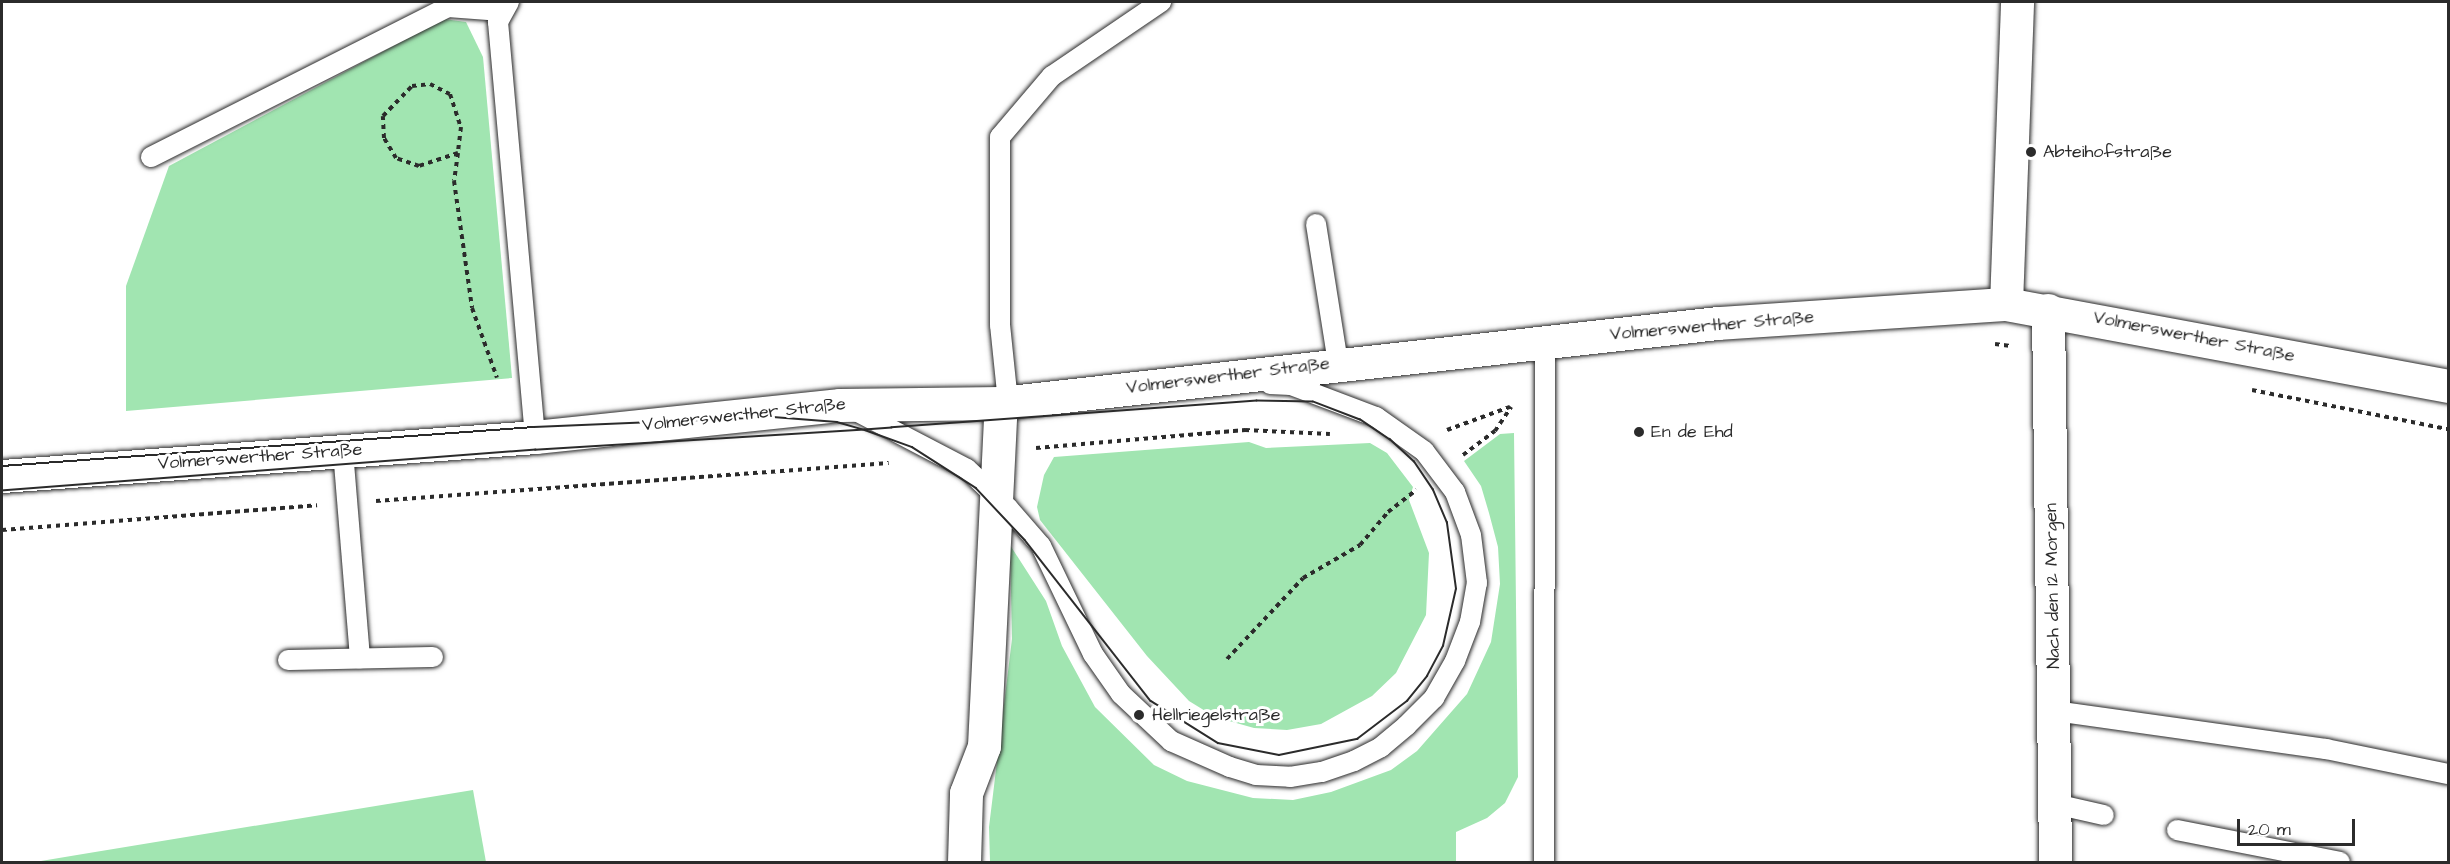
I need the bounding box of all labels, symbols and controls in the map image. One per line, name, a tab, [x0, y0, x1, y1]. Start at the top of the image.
place label: Abteihofstraße	[2043, 141, 2172, 163]
marker: Abteihofstraße	[2024, 145, 2038, 159]
street label: Volmerswerther Straße	[1609, 306, 1815, 346]
street label: Volmerswerther Straße	[2091, 307, 2297, 367]
street label: Volmerswerther Straße	[1125, 353, 1331, 399]
street label: Volmerswerther Straße	[641, 394, 847, 436]
place label: En de Ehd	[1651, 421, 1733, 443]
marker: En de Ehd	[1632, 425, 1646, 439]
street label: Volmerswerther Straße	[157, 439, 363, 475]
street label: Nach den 12 Morgen	[2041, 503, 2065, 669]
place label: Hellriegelstraße	[1152, 704, 1280, 726]
marker: Hellriegelstraße	[1130, 706, 1148, 724]
scale bar	[2240, 807, 2358, 845]
text: 20 m	[2248, 817, 2291, 842]

